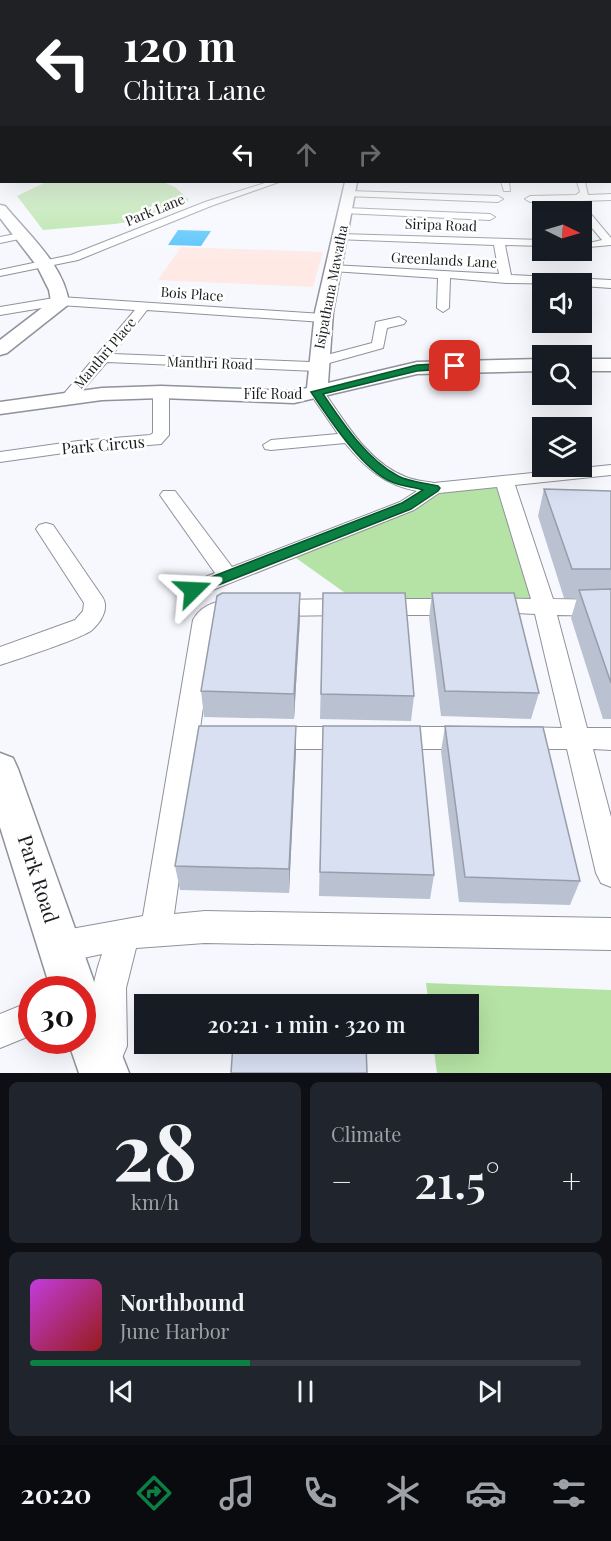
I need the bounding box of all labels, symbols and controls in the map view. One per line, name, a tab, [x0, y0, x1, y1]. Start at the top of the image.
text: 120 m	[123, 17, 236, 73]
icon: left	[24, 24, 102, 102]
text: Chitra Lane	[123, 71, 266, 107]
icon: left	[227, 138, 260, 171]
icon: ahead	[290, 138, 323, 171]
icon: right	[353, 138, 386, 171]
street label: Park Lane	[122, 189, 187, 230]
north arrow	[532, 201, 592, 261]
map controls	[532, 201, 592, 477]
street label: Siripa Road	[405, 214, 477, 235]
street label: Isipathana Mawatha	[309, 223, 352, 350]
street label: Greenlands Lane	[391, 247, 498, 272]
button: sound	[532, 273, 592, 333]
street label: Bois Place	[160, 282, 224, 305]
street label: Manthri Place	[69, 313, 140, 392]
pin	[429, 340, 480, 391]
button: search	[532, 345, 592, 405]
icon: arrive	[438, 349, 471, 382]
street label: Manthri Road	[167, 351, 253, 374]
street label: Fife Road	[244, 384, 302, 403]
button: layers	[532, 417, 592, 477]
street label: Park Circus	[61, 430, 145, 459]
position arrow	[161, 558, 225, 622]
street label: Park Road	[12, 831, 66, 926]
speed limit sign: 30	[18, 976, 96, 1054]
text: 20:21 · 1 min · 320 m	[208, 1009, 405, 1039]
text: 28	[113, 1097, 197, 1201]
text: Climate	[331, 1120, 401, 1147]
text: 21.5°	[414, 1150, 500, 1210]
text: −	[331, 1158, 352, 1202]
text: +	[562, 1158, 581, 1202]
text: km/h	[131, 1188, 179, 1215]
text: Northbound	[120, 1287, 245, 1317]
text: June Harbor	[120, 1317, 230, 1344]
icon: previous	[105, 1375, 138, 1408]
icon: pause	[289, 1375, 322, 1408]
icon: next	[473, 1375, 506, 1408]
icon: directions	[133, 1472, 175, 1514]
icon: music	[216, 1472, 258, 1514]
icon: phone	[299, 1472, 341, 1514]
icon: climate	[382, 1472, 424, 1514]
icon: car	[465, 1472, 507, 1514]
icon: filters	[548, 1472, 590, 1514]
text: 20:20	[21, 1475, 91, 1511]

